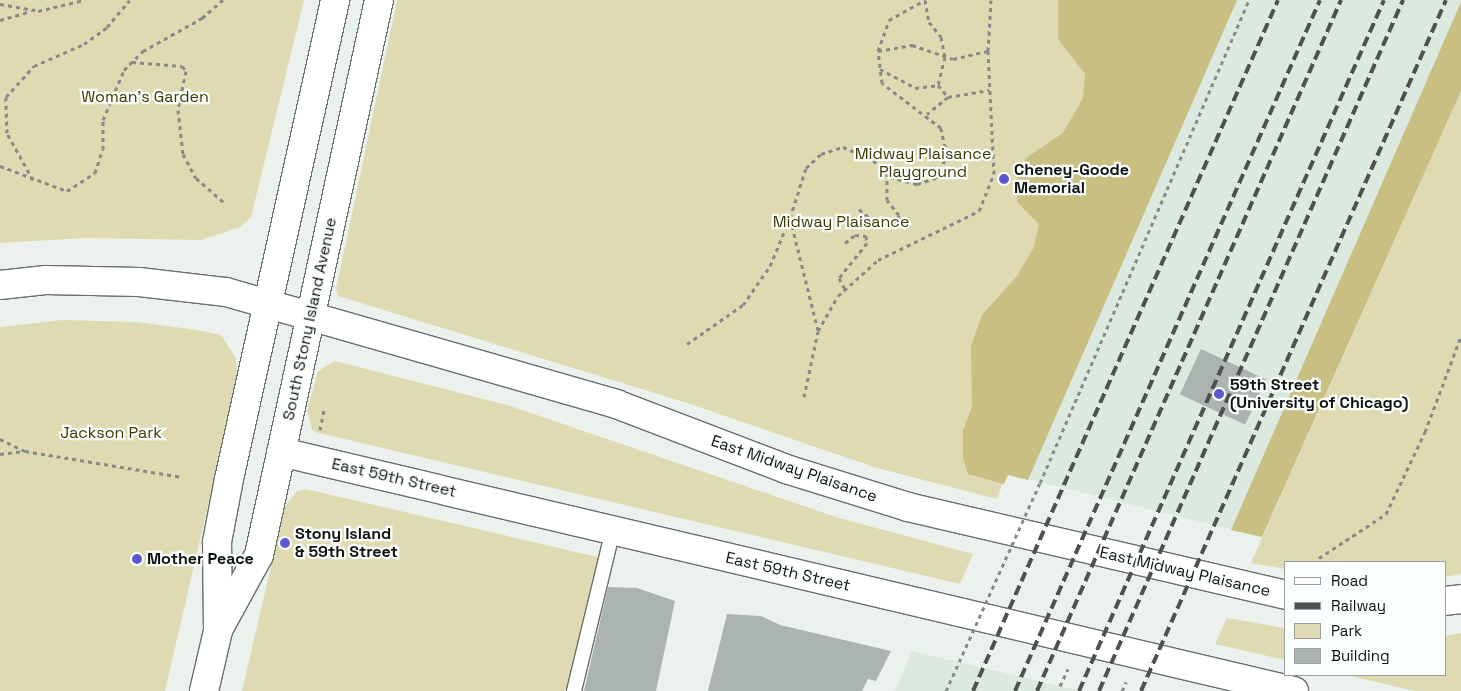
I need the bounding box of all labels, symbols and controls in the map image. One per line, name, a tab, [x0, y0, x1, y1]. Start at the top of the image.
park label: Woman's Garden	[81, 87, 209, 107]
park label: Midway Plaisance Playground	[855, 144, 991, 182]
place label: Cheney-Goode Memorial	[1014, 160, 1129, 198]
marker: Cheney-Goode Memorial	[998, 173, 1010, 185]
park label: Midway Plaisance	[773, 212, 909, 232]
street label: South Stony Island Avenue	[279, 216, 341, 422]
place label: 59th Street (University of Chicago)	[1230, 375, 1408, 413]
marker: 59th Street (University of Chicago)	[1212, 387, 1226, 401]
park label: Jackson Park	[60, 423, 162, 443]
street label: East Midway Plaisance	[708, 432, 880, 506]
street label: East 59th Street	[330, 454, 458, 502]
place label: Stony Island & 59th Street	[295, 524, 398, 562]
marker: Stony Island & 59th Street	[279, 537, 291, 549]
street label: East Midway Plaisance	[1098, 543, 1272, 601]
street label: East 59th Street	[724, 548, 852, 596]
place label: Mother Peace	[147, 549, 254, 569]
marker: Mother Peace	[131, 553, 143, 565]
legend	[1284, 561, 1446, 676]
text: Road	[1331, 571, 1368, 590]
text: Railway	[1331, 596, 1386, 615]
text: Park	[1331, 621, 1362, 640]
text: Building	[1331, 646, 1390, 665]

